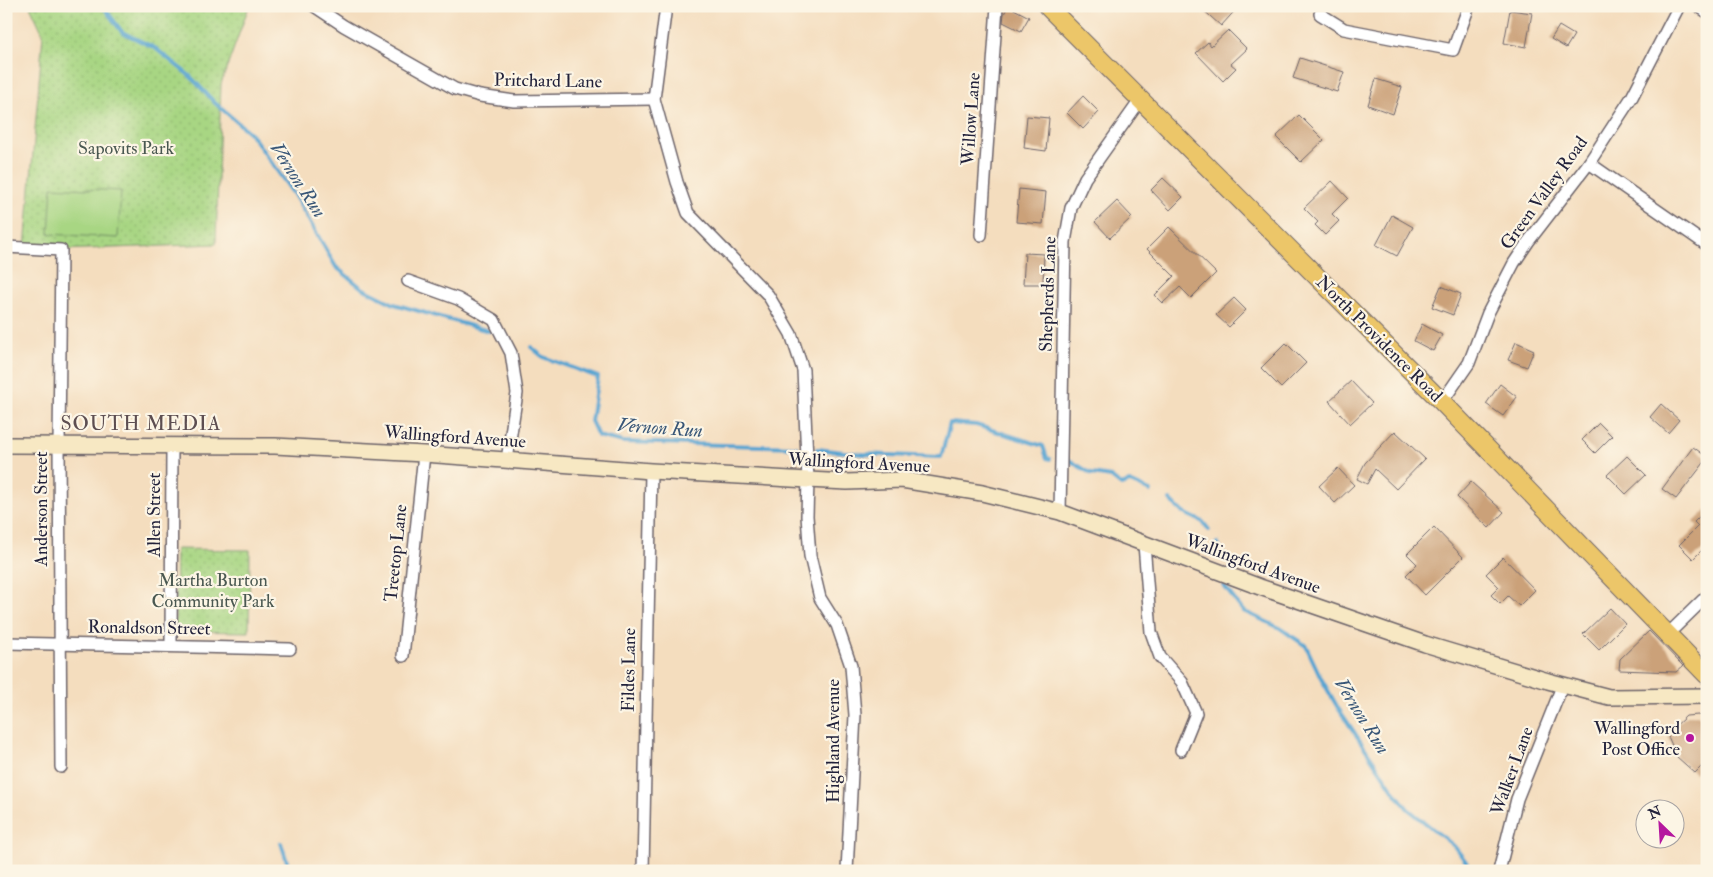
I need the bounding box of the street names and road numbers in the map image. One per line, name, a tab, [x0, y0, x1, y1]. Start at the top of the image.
street label: Pritchard Lane	[494, 69, 603, 93]
street label: Willow Lane	[956, 71, 986, 167]
street label: Green Valley Road	[1495, 132, 1593, 254]
street label: Shepherds Lane	[1034, 235, 1062, 352]
street label: North Providence Road	[1311, 271, 1447, 407]
street label: Wallingford Avenue	[382, 421, 527, 453]
street label: Wallingford Avenue	[786, 448, 931, 478]
street label: Anderson Street	[30, 451, 53, 568]
street label: Allen Street	[143, 473, 166, 558]
street label: Treetop Lane	[379, 503, 413, 603]
street label: Wallingford Avenue	[1181, 529, 1324, 599]
street label: Ronaldson Street	[87, 615, 211, 641]
street label: Fildes Lane	[617, 627, 641, 712]
street label: Highland Avenue	[822, 679, 845, 803]
street label: Walker Lane	[1485, 723, 1539, 819]

